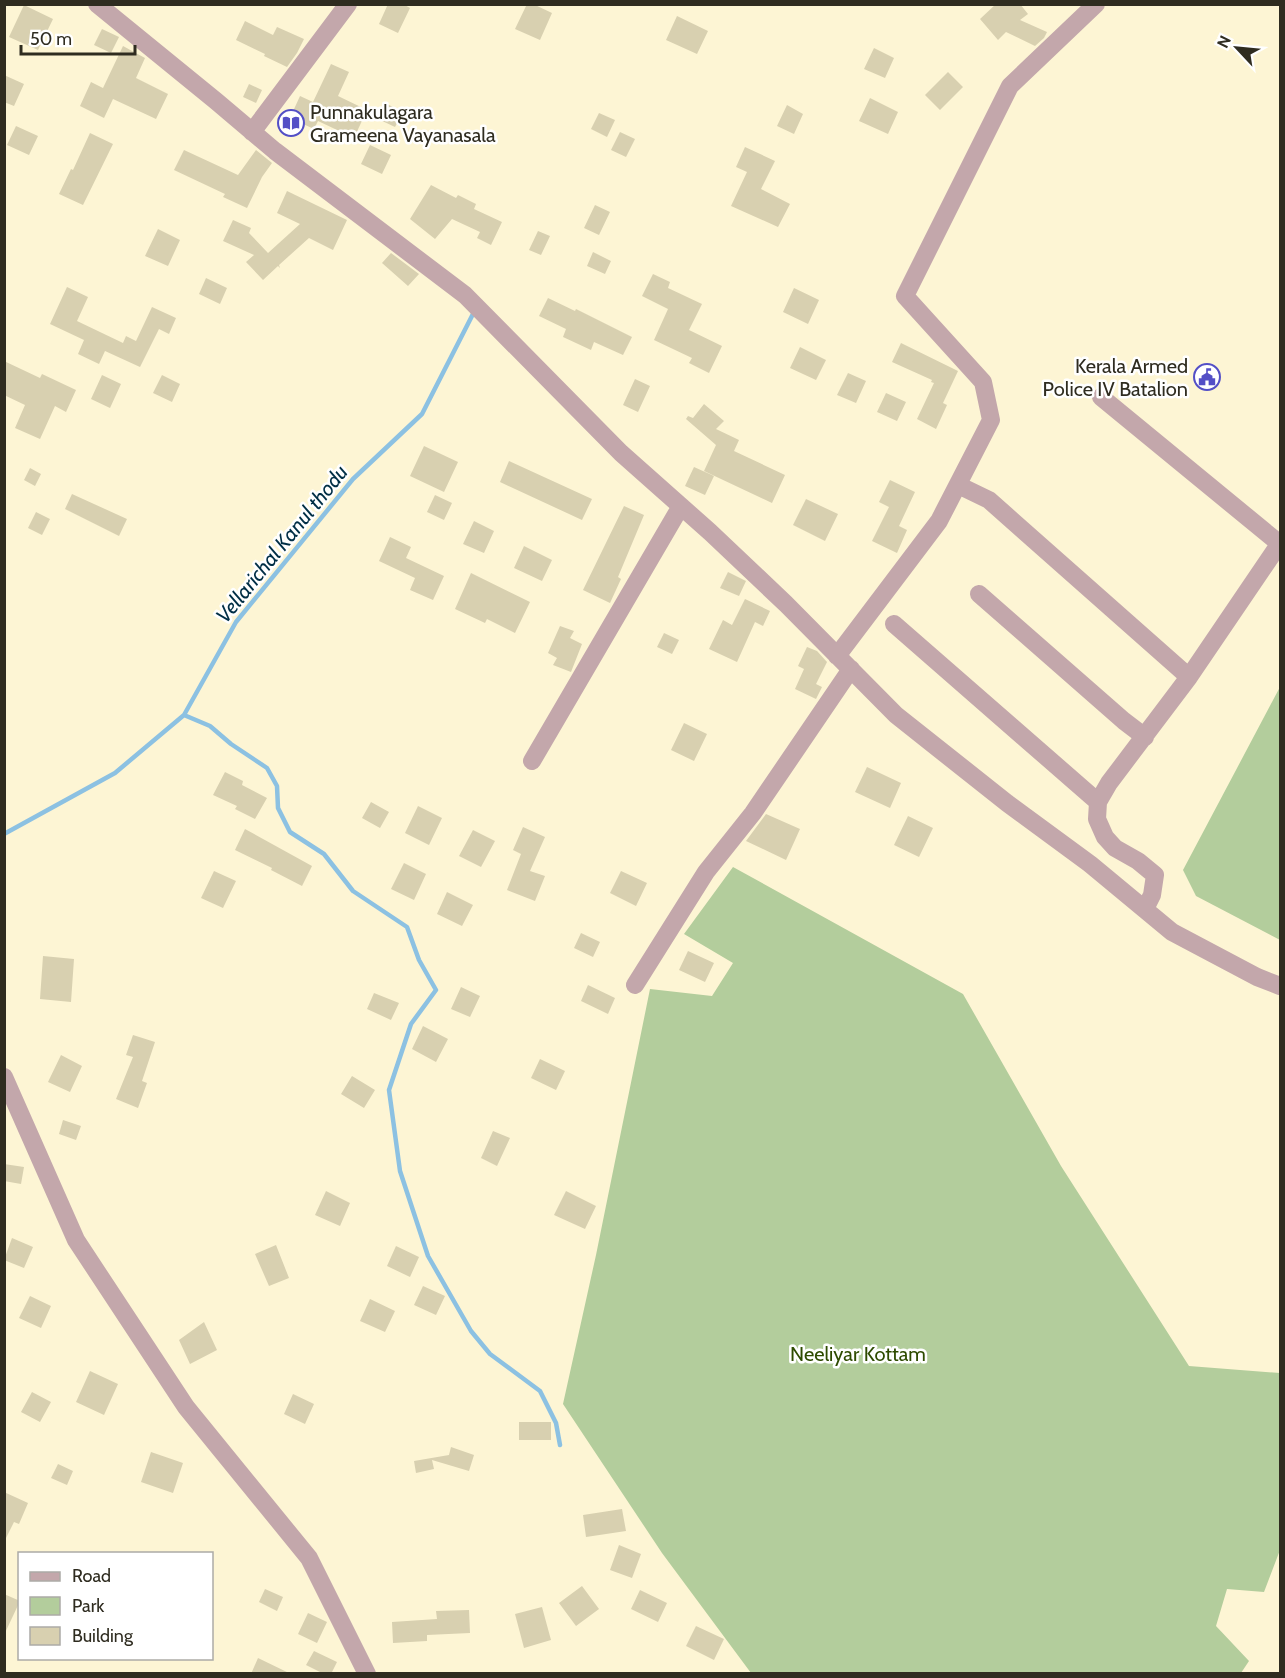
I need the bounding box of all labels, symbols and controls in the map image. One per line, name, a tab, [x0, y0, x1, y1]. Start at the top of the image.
scale bar	[21, 18, 135, 56]
north arrow	[1207, 18, 1267, 78]
text: 50 m	[30, 28, 72, 50]
text: N	[1213, 32, 1235, 51]
place label: Punnakulagara Grameena Vayanasala	[310, 100, 496, 147]
library icon: Punnakulagara Grameena Vayanasala	[276, 108, 306, 138]
place label: Kerala Armed Police IV Batalion	[1043, 354, 1188, 401]
public building icon: Kerala Armed Police IV Batalion	[1192, 362, 1222, 392]
water label: Vellarichal Kanul thodu	[210, 460, 353, 627]
park label: Neeliyar Kottam	[790, 1342, 926, 1366]
legend	[18, 1552, 213, 1660]
text: Road	[72, 1565, 111, 1587]
text: Park	[72, 1595, 105, 1617]
text: Building	[72, 1625, 134, 1647]

